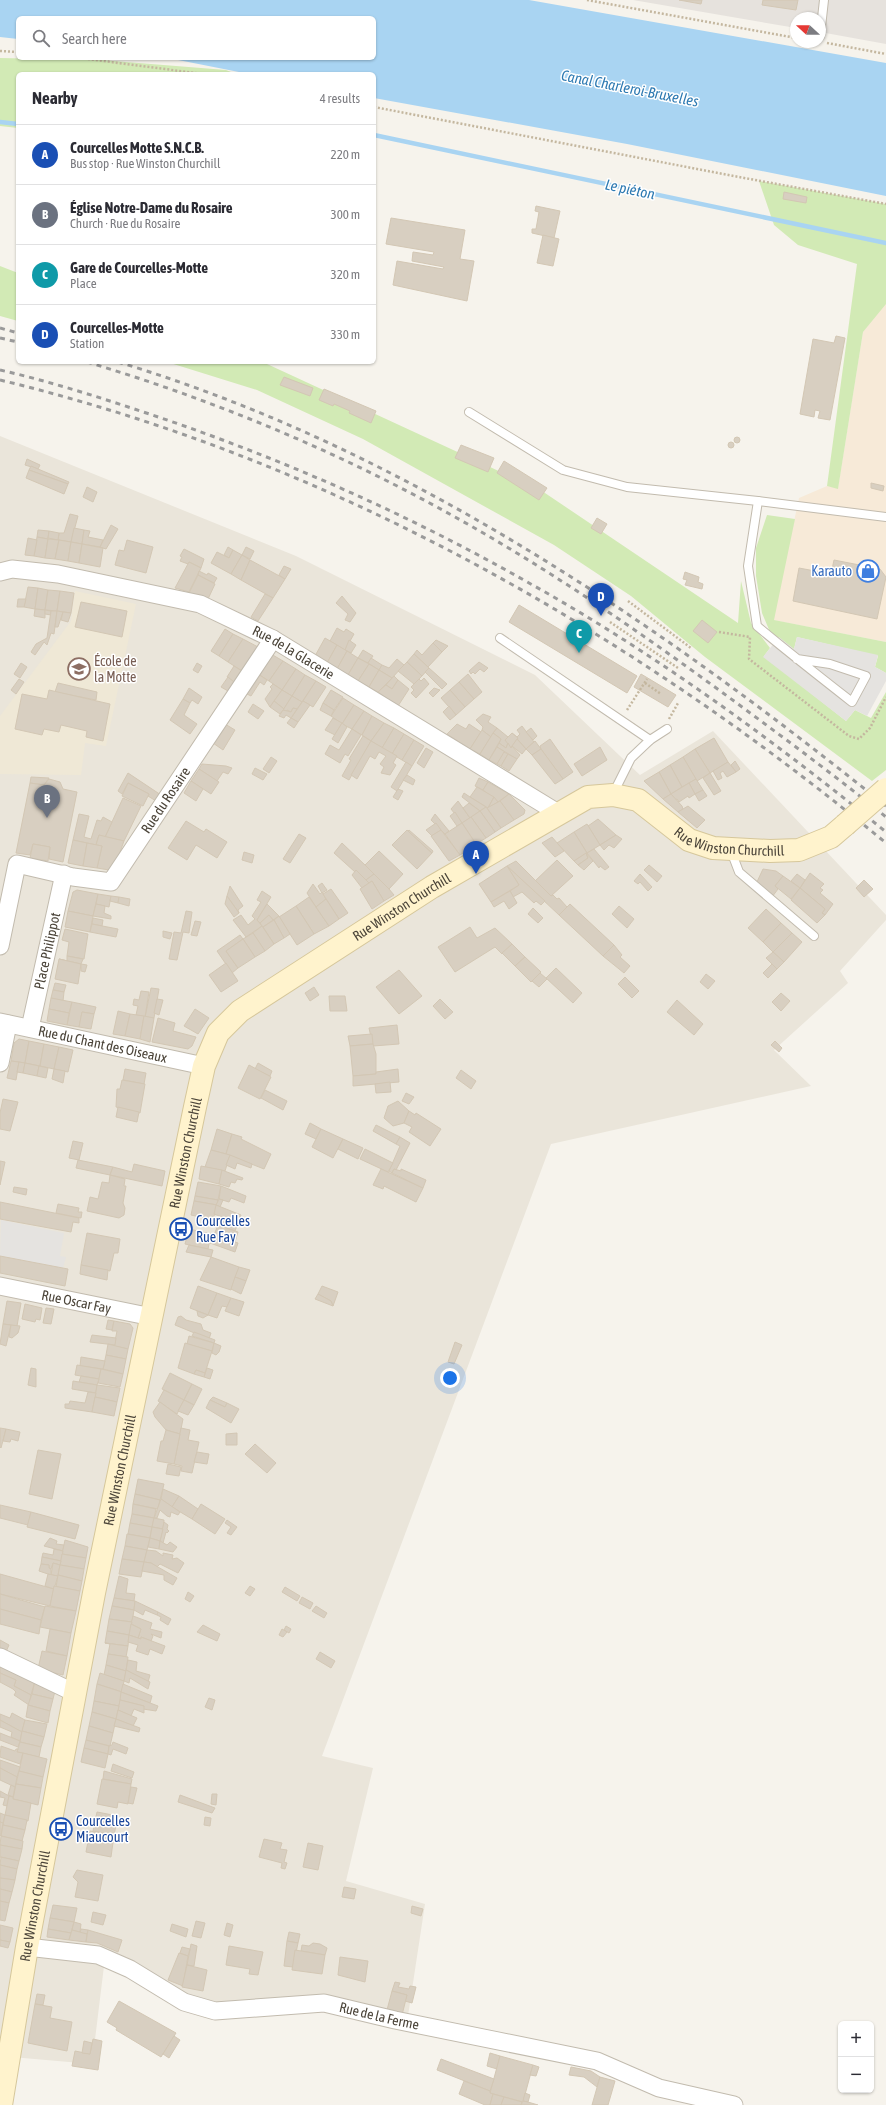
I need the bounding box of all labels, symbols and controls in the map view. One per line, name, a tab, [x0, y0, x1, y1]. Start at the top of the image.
north arrow	[790, 12, 826, 48]
search box	[16, 16, 376, 60]
icon: search	[30, 27, 52, 49]
text: Search here	[62, 30, 127, 47]
water label: Canal Charleroi-Bruxelles	[560, 66, 700, 110]
text: Nearby	[32, 88, 78, 108]
text: 4 results	[320, 91, 360, 106]
text: Courcelles Motte S.N.C.B.	[70, 139, 204, 156]
text: A	[42, 147, 48, 162]
text: 220 m	[331, 147, 360, 162]
text: Bus stop · Rue Winston Churchill	[70, 156, 220, 171]
water label: Le piéton	[604, 175, 656, 203]
text: Église Notre-Dame du Rosaire	[70, 199, 233, 216]
text: B	[42, 207, 48, 222]
text: 300 m	[331, 207, 360, 222]
text: Church · Rue du Rosaire	[70, 216, 180, 231]
text: Gare de Courcelles-Motte	[70, 259, 208, 276]
text: C	[42, 267, 48, 282]
text: 320 m	[331, 267, 360, 282]
text: Place	[70, 276, 97, 291]
text: Courcelles-Motte	[70, 319, 164, 336]
text: D	[41, 327, 49, 342]
text: 330 m	[331, 327, 360, 342]
text: Station	[70, 336, 104, 351]
shop icon: Karauto	[855, 558, 881, 584]
place label: Karauto	[811, 563, 852, 579]
pin: D	[588, 583, 614, 616]
pin: C	[566, 620, 592, 653]
street label: Rue de la Glacerie	[250, 622, 337, 682]
place label: École de la Motte	[94, 653, 137, 685]
school or university icon: École de la Motte	[66, 656, 92, 682]
street label: Rue du Rosaire	[138, 764, 193, 836]
pin: B	[34, 785, 60, 818]
street label: Rue Winston Churchill	[671, 824, 785, 859]
pin: A	[463, 841, 489, 874]
street label: Rue Winston Churchill	[350, 870, 454, 944]
street label: Place Philippot	[31, 911, 63, 991]
street label: Rue du Chant des Oiseaux	[37, 1022, 169, 1066]
street label: Rue Winston Churchill	[166, 1095, 205, 1210]
place label: Courcelles Rue Fay	[196, 1213, 250, 1245]
bus stop icon: Courcelles Rue Fay	[168, 1216, 194, 1242]
street label: Rue Oscar Fay	[40, 1287, 113, 1317]
your location	[440, 1368, 460, 1388]
street label: Rue Winston Churchill	[100, 1413, 139, 1527]
place label: Courcelles Miaucourt	[76, 1813, 130, 1845]
bus stop icon: Courcelles Miaucourt	[48, 1816, 74, 1842]
street label: Rue Winston Churchill	[17, 1849, 53, 1963]
street label: Rue de la Ferme	[338, 1999, 421, 2033]
map controls	[838, 2021, 874, 2093]
button: +	[838, 2021, 874, 2057]
button: −	[838, 2057, 874, 2093]

